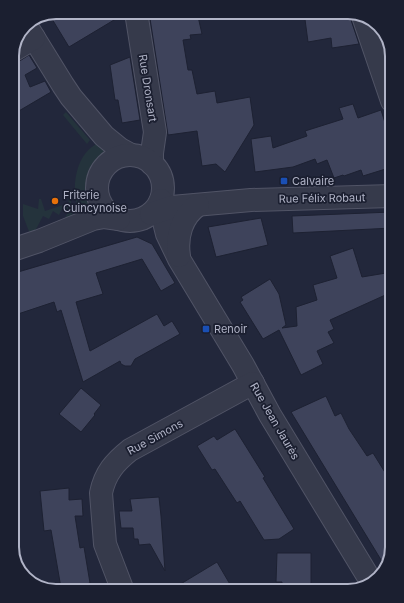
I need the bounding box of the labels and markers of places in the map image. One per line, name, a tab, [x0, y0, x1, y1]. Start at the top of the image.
place label: Calvaire	[292, 174, 334, 188]
marker: Calvaire	[279, 176, 289, 186]
place label: Friterie Cuincynoise	[63, 188, 127, 215]
marker: Friterie Cuincynoise	[50, 196, 60, 206]
place label: Renoir	[214, 322, 247, 336]
marker: Renoir	[201, 324, 211, 334]

